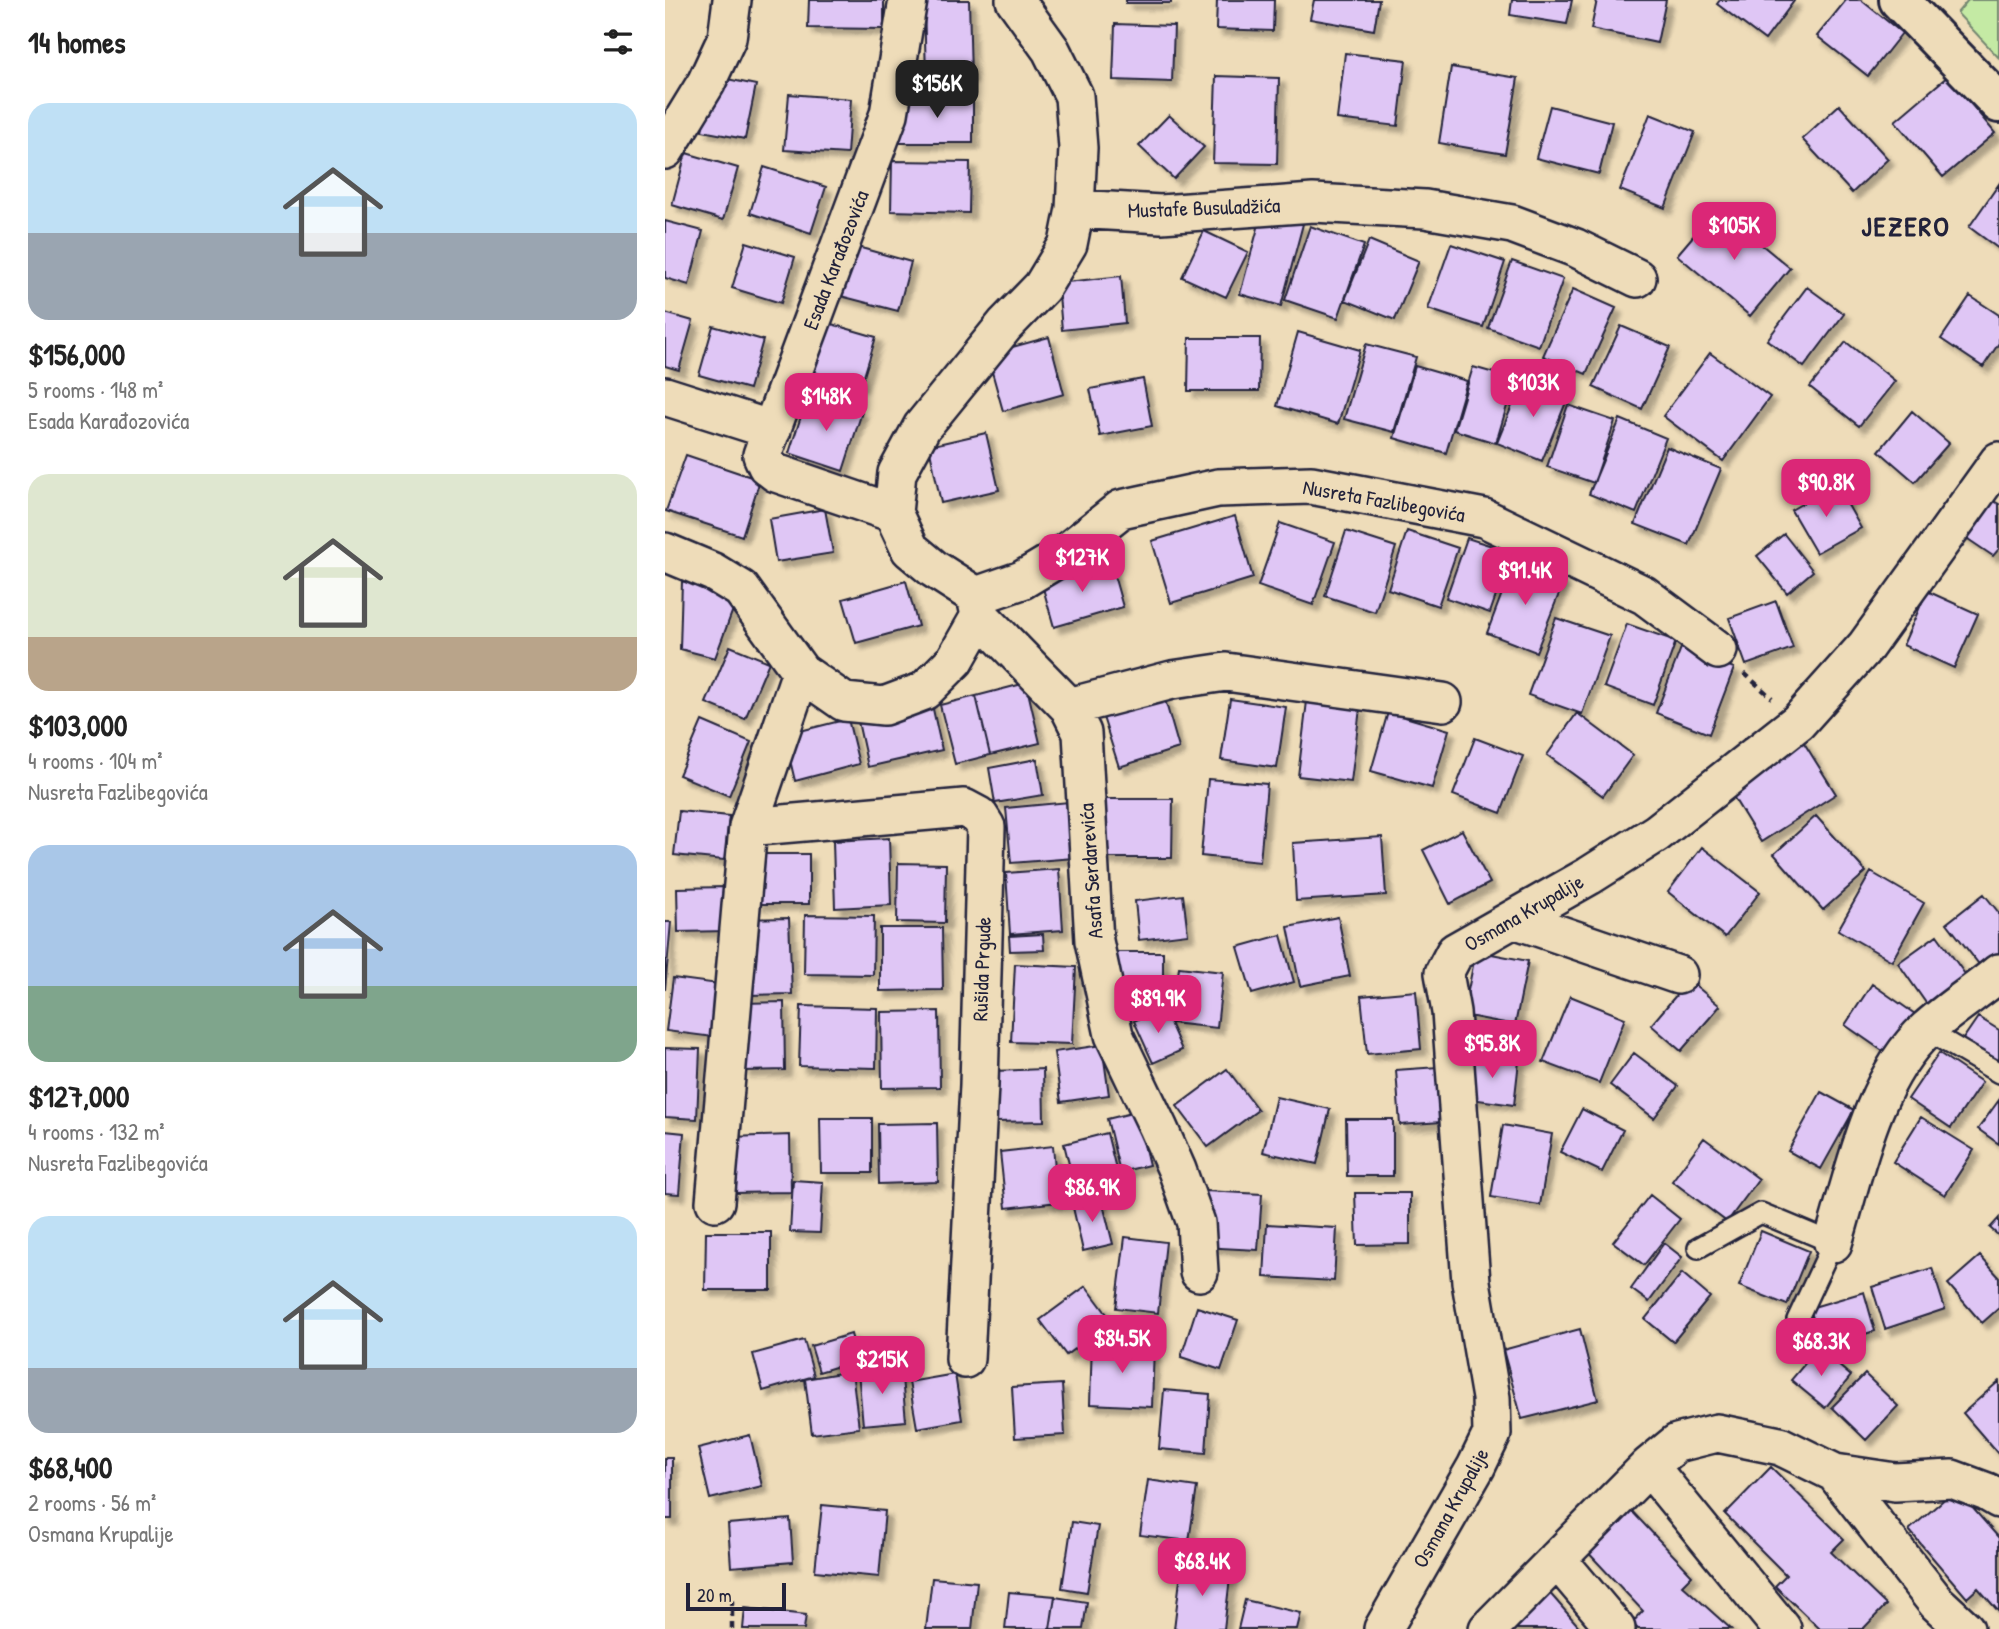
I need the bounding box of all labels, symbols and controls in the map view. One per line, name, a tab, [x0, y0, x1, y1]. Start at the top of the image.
text: 14 homes	[28, 22, 126, 62]
icon: filters	[599, 23, 637, 61]
pin: $156K	[888, 60, 986, 120]
text: $156K	[912, 67, 962, 98]
icon: home	[270, 149, 396, 275]
street label: Esada Karađozovića	[796, 186, 875, 334]
street label: Mustafe Busuladžića	[1127, 190, 1281, 225]
pin: $105K	[1685, 202, 1783, 262]
district label: JEZERO	[1861, 207, 1951, 245]
text: $105K	[1708, 209, 1760, 240]
text: $156,000	[28, 334, 125, 374]
pin: $103K	[1484, 360, 1582, 419]
text: $103K	[1507, 366, 1559, 397]
text: 5 rooms · 148 m²	[28, 374, 163, 405]
pin: $148K	[777, 374, 875, 433]
text: $148K	[801, 380, 851, 411]
text: Esada Karađozovića	[28, 405, 189, 436]
pin: $90.8K	[1769, 460, 1883, 519]
text: $90.8K	[1797, 466, 1855, 497]
street label: Nusreta Fazlibegovića	[1301, 472, 1467, 529]
icon: home	[270, 520, 396, 646]
pin: $127K	[1033, 534, 1131, 594]
text: $127K	[1055, 541, 1109, 572]
pin: $91.4K	[1468, 548, 1582, 607]
text: $91.4K	[1498, 554, 1552, 585]
text: $103,000	[28, 705, 127, 745]
text: 4 rooms · 104 m²	[28, 745, 162, 776]
text: Nusreta Fazlibegovića	[28, 776, 208, 807]
street label: Asafa Serdarevića	[1071, 802, 1110, 940]
street label: Osmana Krupalije	[1459, 867, 1589, 958]
icon: home	[270, 891, 396, 1017]
street label: Rušida Prgude	[965, 916, 998, 1022]
pin: $89.9K	[1101, 976, 1215, 1035]
text: $89.9K	[1130, 982, 1186, 1013]
pin: $95.8K	[1435, 1020, 1549, 1080]
text: $95.8K	[1464, 1027, 1520, 1058]
text: $127,000	[28, 1076, 129, 1116]
text: 4 rooms · 132 m²	[28, 1116, 165, 1147]
text: Nusreta Fazlibegovića	[28, 1147, 208, 1178]
pin: $86.9K	[1035, 1164, 1149, 1224]
text: $86.9K	[1064, 1171, 1120, 1202]
icon: home	[270, 1262, 396, 1388]
pin: $84.5K	[1065, 1316, 1179, 1375]
pin: $68.3K	[1764, 1318, 1878, 1378]
text: $84.5K	[1094, 1322, 1150, 1353]
text: $68.3K	[1792, 1325, 1850, 1356]
pin: $215K	[833, 1336, 931, 1396]
text: $215K	[856, 1343, 908, 1374]
street label: Osmana Krupalije	[1406, 1443, 1496, 1573]
text: $68,400	[28, 1447, 112, 1487]
text: 2 rooms · 56 m²	[28, 1487, 156, 1518]
text: Osmana Krupalije	[28, 1518, 174, 1549]
pin: $68.4K	[1145, 1538, 1259, 1598]
text: $68.4K	[1174, 1545, 1230, 1576]
scale bar	[686, 1580, 786, 1612]
text: 20 m	[697, 1582, 732, 1608]

